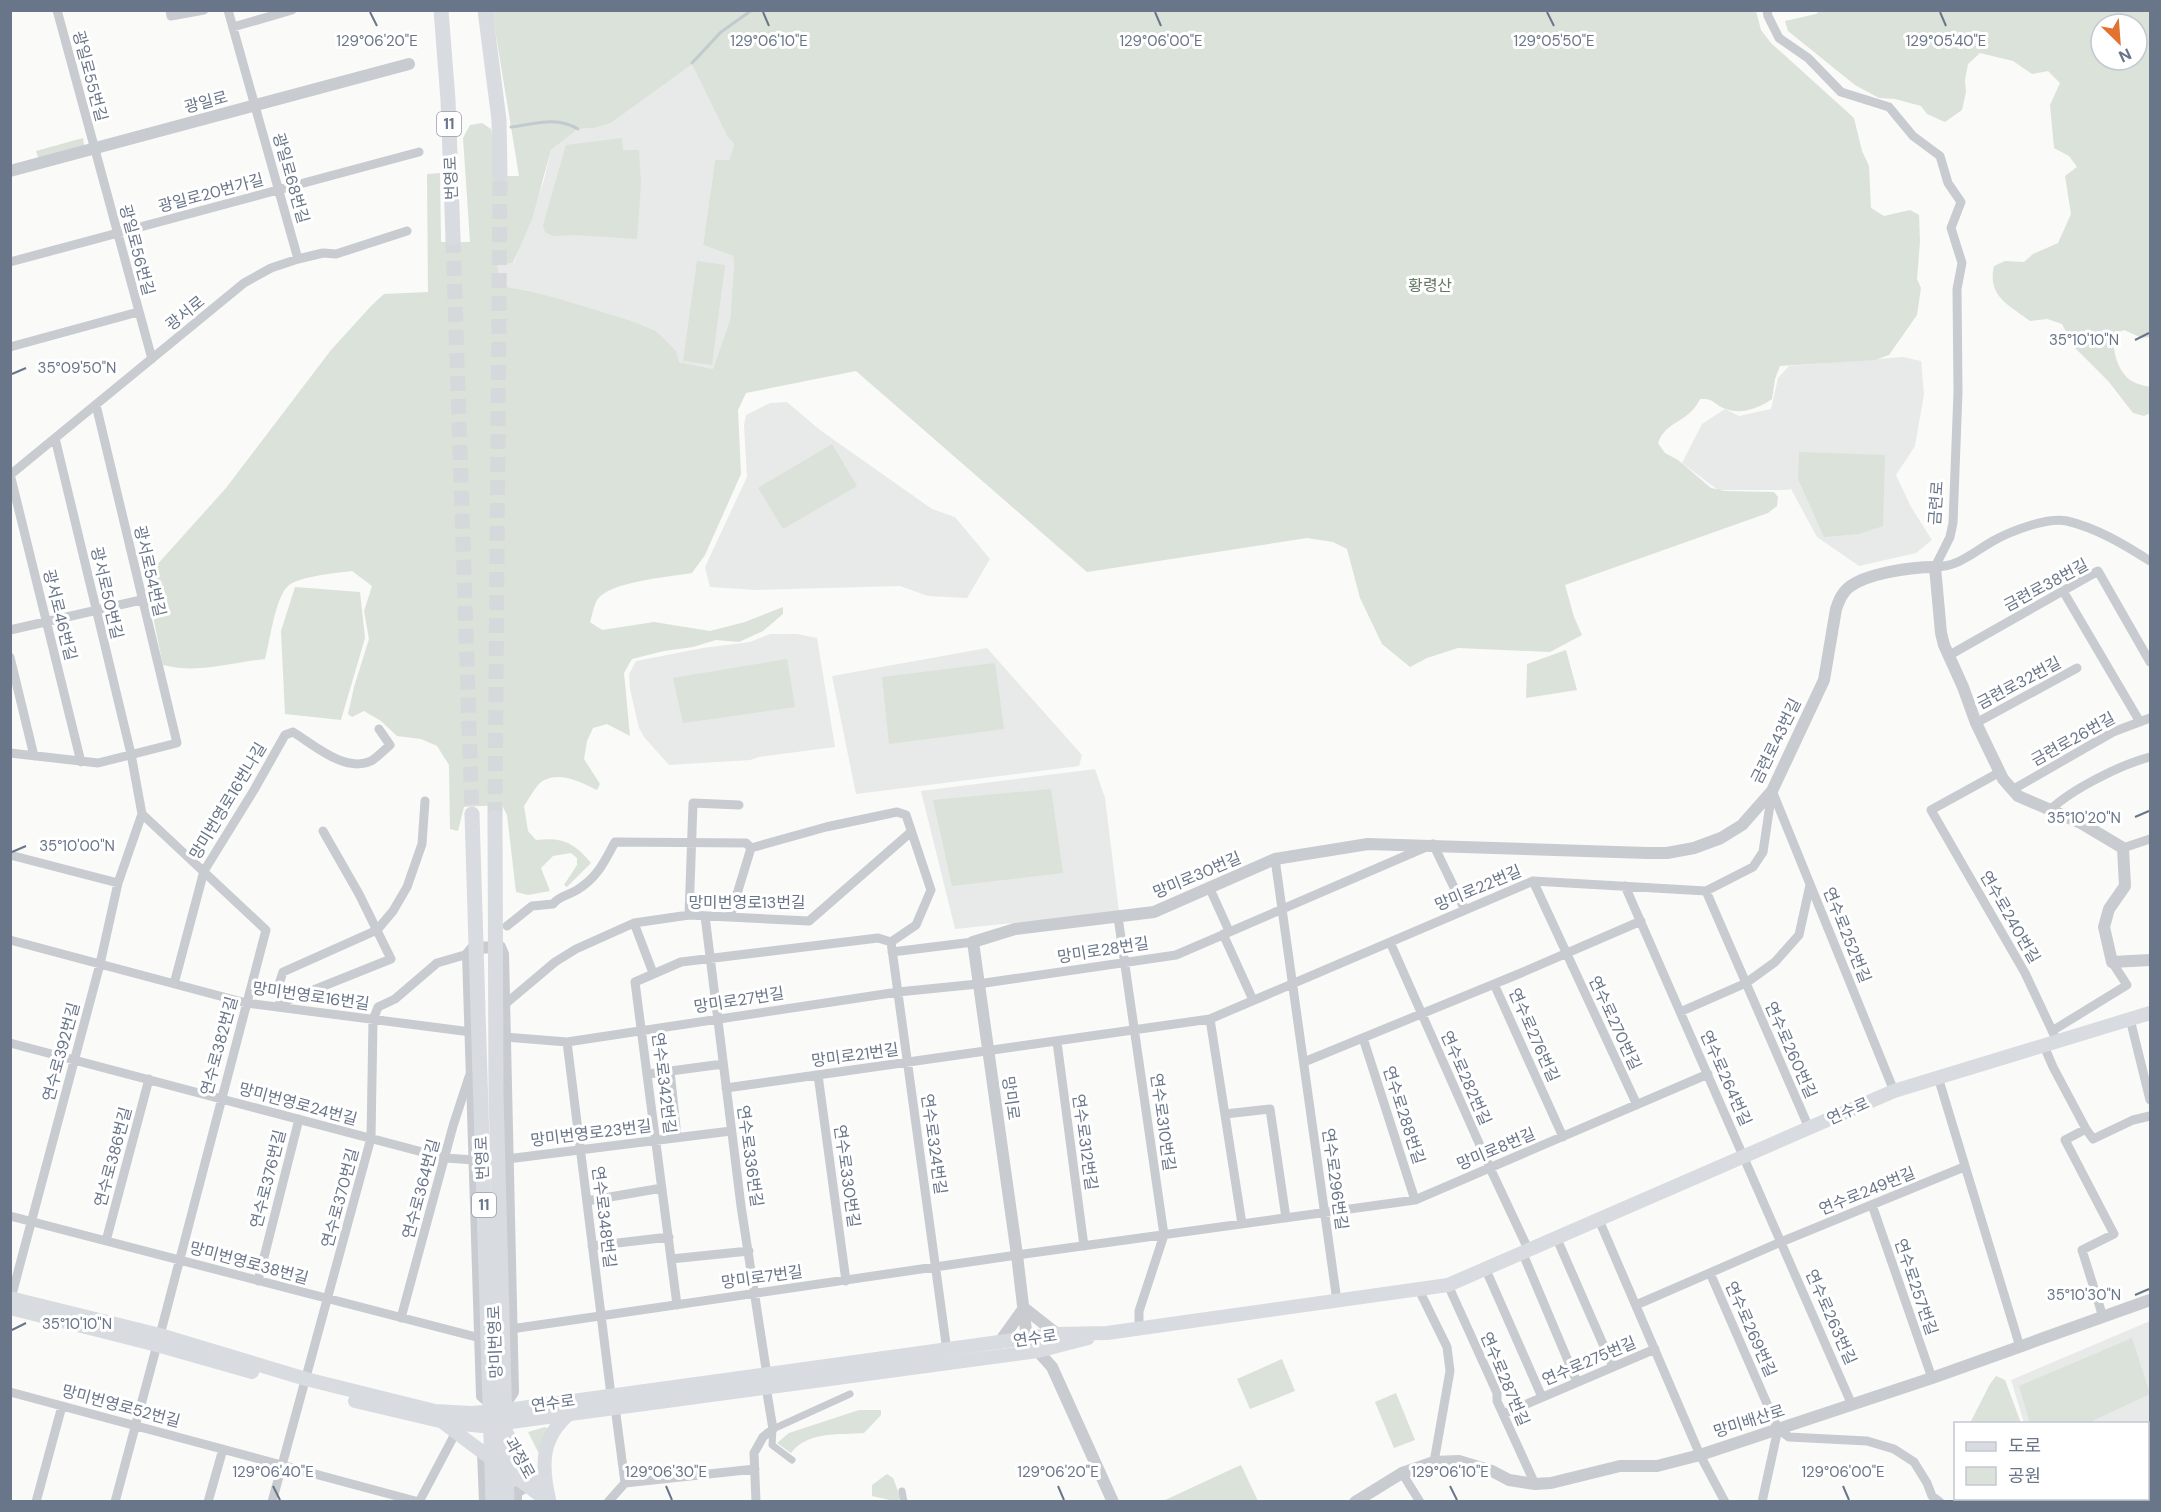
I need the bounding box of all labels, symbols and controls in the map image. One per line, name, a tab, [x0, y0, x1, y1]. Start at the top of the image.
north arrow	[2089, 12, 2149, 72]
street label: 광일로55번길	[68, 28, 112, 124]
text: 129°06'20"E	[336, 31, 418, 51]
text: 129°06'10"E	[730, 31, 808, 51]
text: 129°06'00"E	[1119, 31, 1203, 51]
text: 129°05'50"E	[1513, 31, 1595, 51]
text: 129°05'40"E	[1906, 31, 1986, 51]
text: N	[2115, 43, 2135, 67]
street label: 광일로	[182, 86, 230, 118]
road number: 11	[437, 112, 461, 136]
street label: 광일로68번길	[268, 130, 314, 226]
street label: 번영로	[440, 155, 462, 200]
street label: 광일로20번가길	[156, 169, 266, 217]
street label: 광일로56번길	[115, 202, 159, 298]
park label: 황령산	[1408, 275, 1452, 296]
street label: 광서로	[161, 291, 209, 335]
text: 35°10'10"N	[2049, 330, 2119, 350]
text: 35°09'50"N	[38, 358, 116, 378]
street label: 금련로	[1924, 480, 1948, 526]
street label: 광서로54번길	[129, 523, 171, 619]
street label: 광서로50번길	[86, 545, 128, 641]
street label: 금련로38번길	[2000, 554, 2092, 616]
street label: 광서로46번길	[39, 567, 81, 663]
street label: 금련로32번길	[1973, 652, 2065, 714]
street label: 금련로43번길	[1746, 695, 1806, 787]
street label: 금련로26번길	[2027, 707, 2119, 771]
street label: 망미번영로16번나길	[185, 739, 271, 863]
text: 35°10'20"N	[2047, 808, 2121, 828]
text: 35°10'00"N	[39, 836, 115, 856]
street label: 망미로30번길	[1150, 847, 1244, 903]
street label: 망미로22번길	[1432, 860, 1524, 916]
street label: 연수로240번길	[1975, 867, 2045, 967]
street label: 연수로252번길	[1818, 884, 1876, 986]
street label: 망미번영로13번길	[688, 892, 806, 913]
street label: 망미로28번길	[1056, 932, 1150, 968]
street label: 연수로270번길	[1584, 972, 1646, 1074]
street label: 망미번영로16번길	[251, 977, 371, 1015]
street label: 망미로27번길	[692, 983, 786, 1017]
street label: 연수로276번길	[1504, 985, 1564, 1085]
street label: 연수로382번길	[196, 994, 242, 1098]
street label: 연수로260번길	[1760, 998, 1822, 1102]
street label: 연수로392번길	[38, 1000, 84, 1104]
street label: 연수로282번길	[1436, 1027, 1496, 1129]
street label: 연수로264번길	[1696, 1027, 1756, 1129]
street label: 연수로342번길	[647, 1031, 681, 1135]
street label: 망미로21번길	[810, 1038, 900, 1072]
street label: 연수로288번길	[1378, 1063, 1430, 1167]
street label: 연수로310번길	[1146, 1072, 1180, 1172]
street label: 망미로	[998, 1075, 1025, 1122]
street label: 망미번영로24번길	[237, 1078, 359, 1130]
street label: 연수로324번길	[917, 1092, 951, 1196]
street label: 연수로	[1824, 1092, 1873, 1130]
street label: 연수로312번길	[1068, 1093, 1102, 1191]
street label: 연수로336번길	[732, 1104, 768, 1208]
street label: 연수로386번길	[90, 1105, 136, 1209]
street label: 망미번영로23번길	[529, 1115, 653, 1151]
street label: 연수로330번길	[829, 1123, 865, 1229]
street label: 망미로8번길	[1454, 1123, 1538, 1175]
street label: 연수로376번길	[246, 1127, 290, 1231]
street label: 연수로296번길	[1317, 1127, 1353, 1231]
street label: 번영로	[471, 1135, 493, 1180]
street label: 연수로364번길	[398, 1137, 444, 1241]
street label: 연수로370번길	[317, 1146, 363, 1250]
street label: 연수로249번길	[1816, 1162, 1918, 1220]
street label: 연수로348번길	[587, 1165, 621, 1269]
road number: 11	[472, 1193, 496, 1217]
street label: 연수로257번길	[1890, 1236, 1942, 1338]
street label: 망미번영로38번길	[187, 1237, 311, 1289]
street label: 망미로7번길	[720, 1261, 804, 1293]
street label: 연수로263번길	[1801, 1266, 1861, 1368]
street label: 연수로269번길	[1721, 1278, 1781, 1380]
text: 35°10'30"N	[2047, 1285, 2121, 1305]
street label: 망미번영로	[483, 1305, 507, 1379]
text: 35°10'10"N	[42, 1314, 112, 1334]
street label: 연수로	[1012, 1324, 1059, 1351]
street label: 연수로287번길	[1476, 1329, 1534, 1429]
street label: 연수로275번길	[1539, 1332, 1639, 1390]
street label: 망미번영로52번길	[59, 1380, 183, 1432]
street label: 연수로	[530, 1389, 577, 1416]
street label: 망미배산로	[1711, 1400, 1788, 1442]
legend	[1954, 1422, 2149, 1500]
street label: 과정로	[500, 1434, 540, 1483]
text: 도로	[2008, 1434, 2041, 1458]
text: 129°06'40"E	[232, 1462, 314, 1482]
text: 129°06'30"E	[625, 1462, 707, 1482]
text: 129°06'20"E	[1017, 1462, 1099, 1482]
text: 129°06'10"E	[1411, 1462, 1489, 1482]
text: 129°06'00"E	[1801, 1462, 1885, 1482]
text: 공원	[2008, 1464, 2041, 1488]

